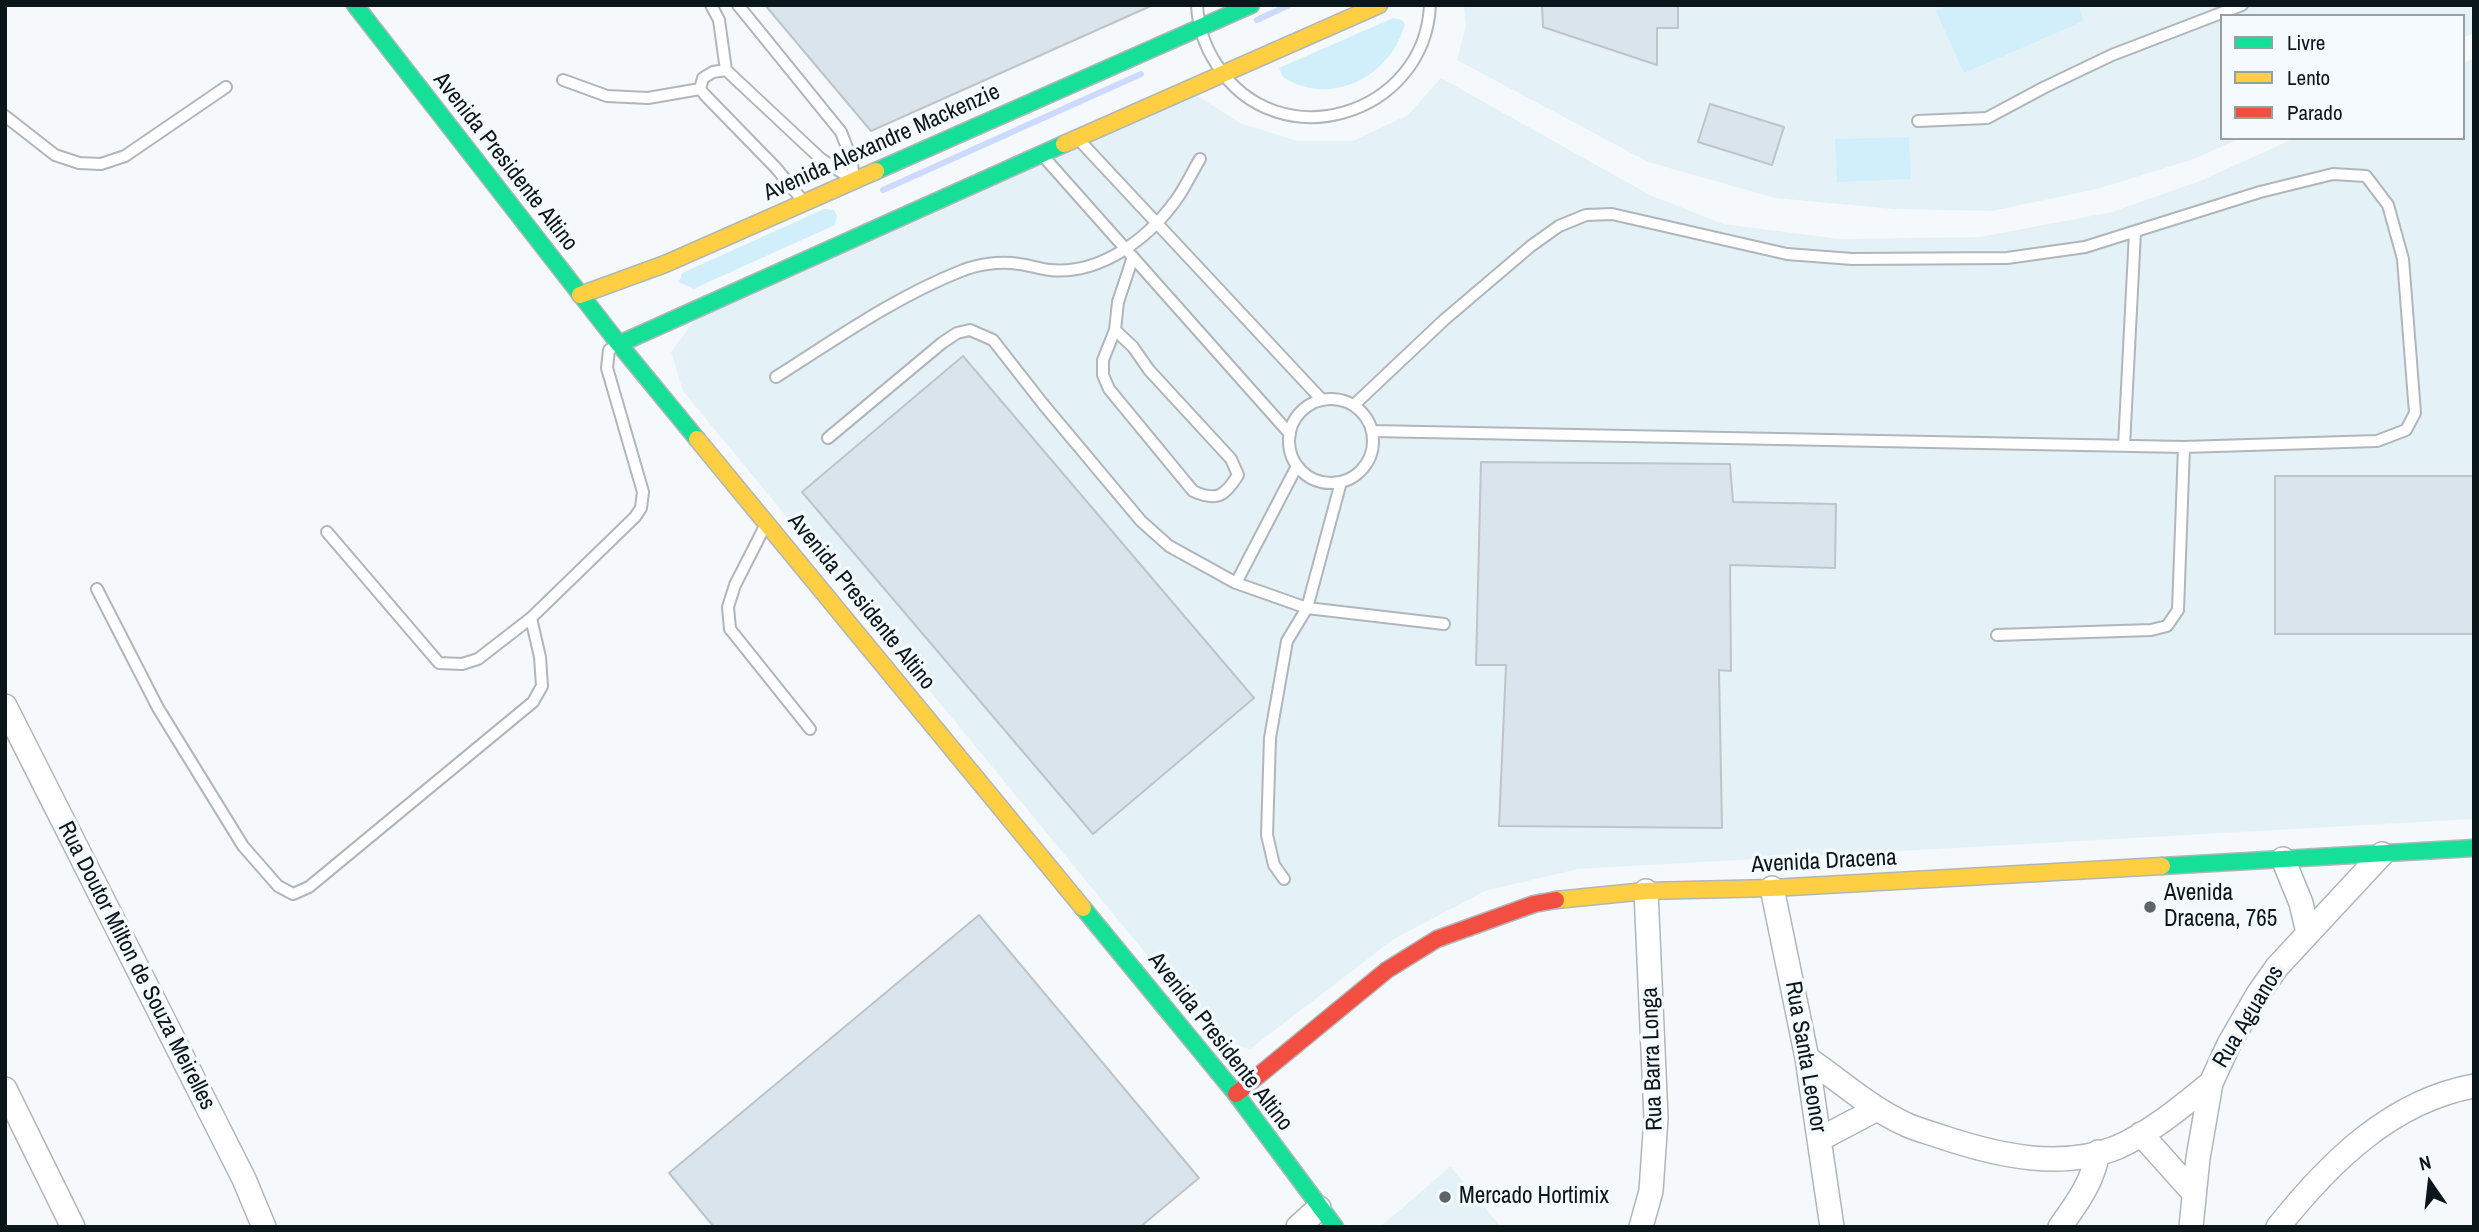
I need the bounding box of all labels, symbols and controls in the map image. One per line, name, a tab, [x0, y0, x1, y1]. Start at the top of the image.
legend	[2220, 14, 2465, 140]
text: Livre	[2287, 28, 2325, 57]
text: Lento	[2287, 63, 2330, 92]
street label: Avenida Presidente Altino	[427, 67, 583, 257]
street label: Avenida Alexandre Mackenzie	[760, 78, 1004, 208]
text: Parado	[2287, 98, 2343, 127]
street label: Avenida Presidente Altino	[781, 508, 941, 696]
street label: Rua Doutor Milton de Souza Meirelles	[51, 817, 221, 1115]
street label: Avenida Dracena	[1751, 844, 1897, 880]
place label: Avenida Dracena, 765	[2164, 880, 2277, 934]
marker: Avenida Dracena, 765	[2142, 899, 2158, 915]
street label: Avenida Presidente Altino	[1142, 947, 1298, 1137]
street label: Rua Aguanos	[2208, 961, 2290, 1073]
street label: Rua Santa Leonor	[1778, 979, 1832, 1135]
street label: Rua Barra Longa	[1637, 987, 1669, 1131]
north arrow	[2395, 1148, 2465, 1218]
text: N	[2416, 1149, 2434, 1177]
place label: Mercado Hortimix	[1459, 1183, 1609, 1211]
marker: Mercado Hortimix	[1437, 1189, 1453, 1205]

